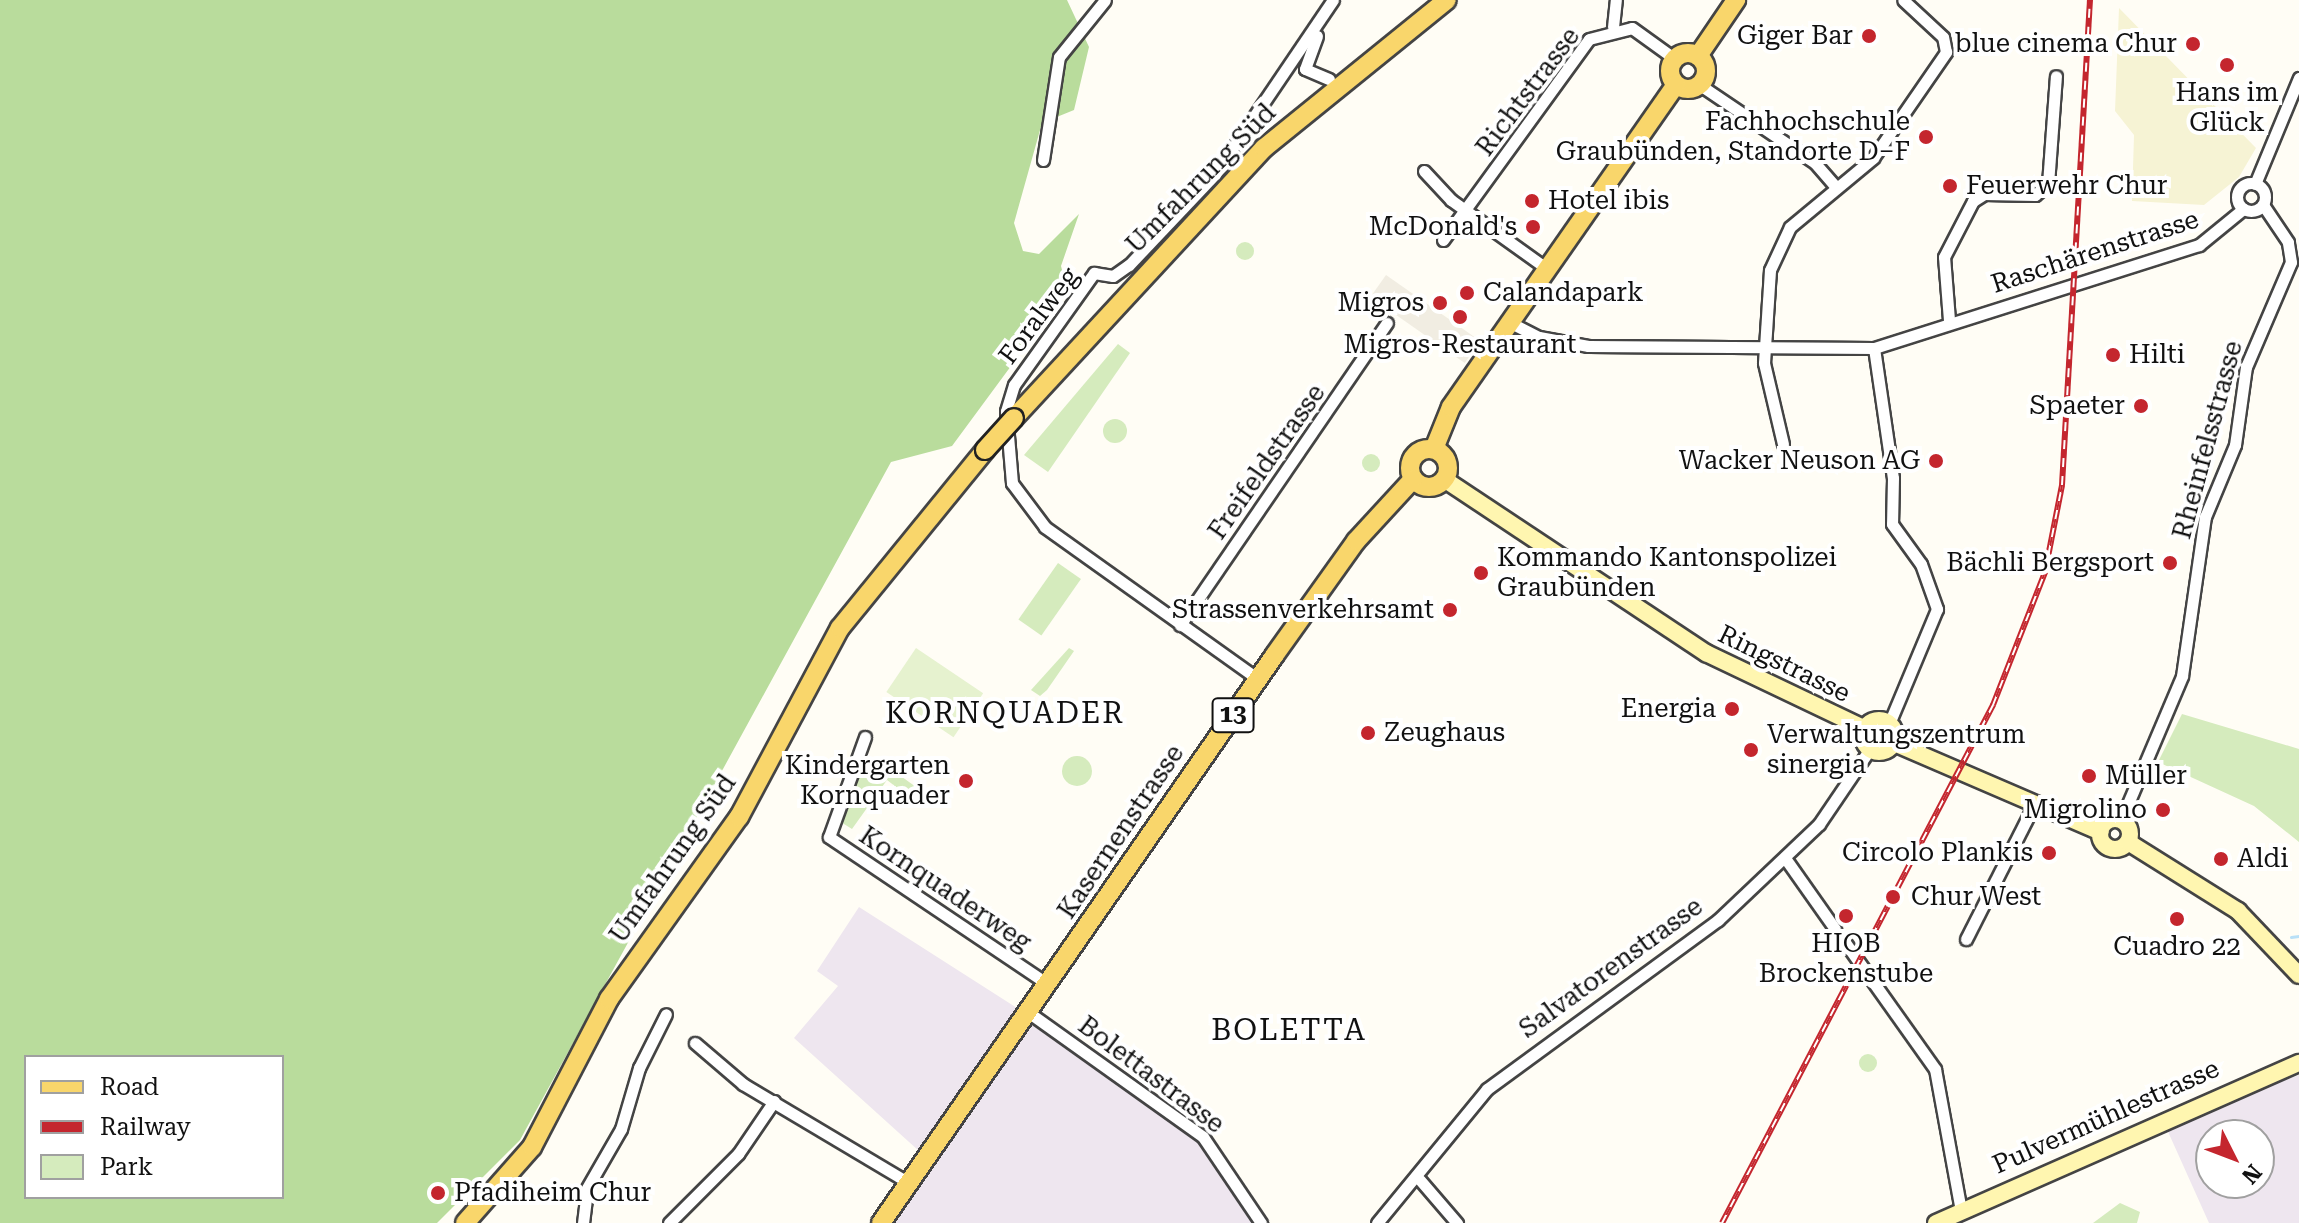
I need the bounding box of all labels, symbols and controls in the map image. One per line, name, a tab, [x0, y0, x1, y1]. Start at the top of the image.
place label: Giger Bar	[1737, 20, 1853, 52]
street label: Richtstrasse	[1470, 22, 1586, 162]
marker: Giger Bar	[1860, 27, 1878, 45]
place label: blue cinema Chur	[1955, 28, 2177, 60]
marker: blue cinema Chur	[2184, 35, 2202, 53]
marker: Hans im Glück	[2218, 56, 2236, 74]
place label: Hans im Glück	[2175, 77, 2279, 138]
street label: Umfahrung Süd	[1120, 98, 1282, 260]
place label: Fachhochschule Graubünden, Standorte D–F	[1556, 106, 1910, 168]
marker: Fachhochschule Graubünden, Standorte D–F	[1917, 128, 1935, 146]
place label: Feuerwehr Chur	[1966, 170, 2168, 202]
marker: Feuerwehr Chur	[1941, 177, 1959, 195]
place label: Hotel ibis	[1548, 185, 1669, 217]
marker: Hotel ibis	[1523, 192, 1541, 210]
street label: Raschärenstrasse	[1987, 204, 2203, 300]
place label: McDonald's	[1369, 211, 1517, 243]
marker: McDonald's	[1524, 218, 1542, 236]
street label: Foralweg	[993, 262, 1085, 370]
place label: Calandapark	[1483, 277, 1643, 309]
marker: Calandapark	[1458, 284, 1476, 302]
place label: Migros	[1337, 287, 1424, 319]
marker: Migros	[1431, 294, 1449, 312]
marker: Migros-Restaurant	[1451, 308, 1469, 326]
place label: Migros-Restaurant	[1343, 329, 1577, 361]
street label: Rheinfelsstrasse	[2167, 338, 2249, 542]
place label: Hilti	[2129, 339, 2185, 371]
marker: Hilti	[2104, 346, 2122, 364]
street label: Freifeldstrasse	[1202, 378, 1332, 546]
place label: Spaeter	[2030, 390, 2125, 422]
marker: Spaeter	[2132, 397, 2150, 415]
place label: Wacker Neuson AG	[1679, 445, 1920, 477]
marker: Wacker Neuson AG	[1927, 452, 1945, 470]
place label: Kommando Kantonspolizei Graubünden	[1497, 542, 1837, 604]
place label: Bächli Bergsport	[1946, 547, 2154, 579]
marker: Bächli Bergsport	[2161, 554, 2179, 572]
marker: Kommando Kantonspolizei Graubünden	[1472, 564, 1490, 582]
place label: Strassenverkehrsamt	[1172, 594, 1434, 626]
marker: Strassenverkehrsamt	[1441, 601, 1459, 619]
street label: Ringstrasse	[1713, 619, 1855, 709]
place label: Energia	[1621, 693, 1716, 725]
district label: KORNQUADER	[885, 695, 1125, 731]
road number: 13	[1211, 695, 1255, 735]
marker: Energia	[1723, 700, 1741, 718]
place label: Zeughaus	[1384, 717, 1505, 749]
place label: Verwaltungszentrum sinergia	[1767, 719, 2025, 780]
marker: Zeughaus	[1359, 724, 1377, 742]
street label: Kasernenstrasse	[1051, 739, 1191, 925]
marker: Verwaltungszentrum sinergia	[1742, 741, 1760, 759]
place label: Kindergarten Kornquader	[785, 750, 950, 812]
place label: Müller	[2105, 760, 2187, 792]
marker: Müller	[2080, 767, 2098, 785]
street label: Umfahrung Süd	[603, 769, 743, 949]
marker: Kindergarten Kornquader	[957, 772, 975, 790]
place label: Migrolino	[2024, 794, 2147, 826]
marker: Migrolino	[2154, 801, 2172, 819]
street label: Kornquaderweg	[853, 820, 1037, 958]
place label: Circolo Plankis	[1842, 837, 2033, 869]
place label: Aldi	[2237, 843, 2289, 875]
marker: Circolo Plankis	[2040, 844, 2058, 862]
marker: Aldi	[2212, 850, 2230, 868]
place label: Chur West	[1911, 881, 2041, 913]
marker: Chur West	[1882, 886, 1904, 908]
street label: Salvatorenstrasse	[1513, 891, 1709, 1045]
marker: HIOB Brockenstube	[1837, 907, 1855, 925]
marker: Cuadro 22	[2168, 910, 2186, 928]
place label: HIOB Brockenstube	[1759, 928, 1933, 990]
place label: Cuadro 22	[2113, 931, 2241, 963]
street label: Bolettastrasse	[1072, 1010, 1230, 1140]
district label: BOLETTA	[1211, 1012, 1367, 1048]
street label: Pulvermühlestrasse	[1988, 1053, 2224, 1181]
legend	[24, 1055, 284, 1199]
text: Road	[100, 1073, 159, 1101]
text: Railway	[100, 1113, 191, 1141]
north arrow	[2195, 1119, 2275, 1199]
text: Park	[100, 1153, 153, 1181]
text: N	[2237, 1159, 2267, 1189]
place label: Pfadiheim Chur	[454, 1177, 651, 1209]
marker: Pfadiheim Chur	[429, 1184, 447, 1202]

